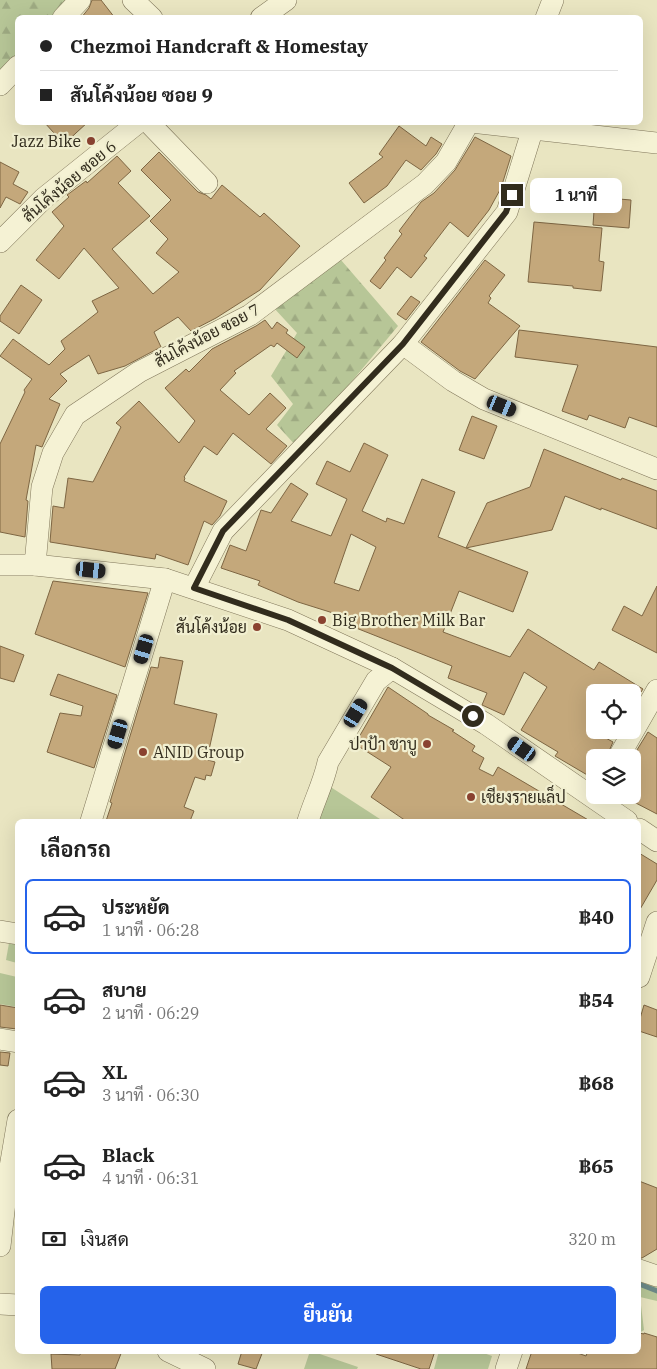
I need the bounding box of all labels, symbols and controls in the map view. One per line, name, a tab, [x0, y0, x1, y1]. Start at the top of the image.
text: Chezmoi Handcraft & Homestay	[70, 34, 368, 58]
text: สันโค้งน้อย ซอย 9	[70, 83, 213, 107]
place label: Jazz Bike	[12, 131, 81, 151]
street label: สันโค้งน้อย ซอย 6	[17, 135, 120, 226]
marker: Jazz Bike	[85, 135, 97, 147]
callout: 1 นาที	[530, 178, 622, 212]
route end	[501, 184, 523, 206]
text: 1 นาที	[555, 185, 597, 205]
street label: สันโค้งน้อย ซอย 7	[150, 298, 263, 371]
car	[485, 393, 518, 419]
car	[75, 561, 106, 579]
place label: Big Brother Milk Bar	[332, 610, 485, 630]
marker: Big Brother Milk Bar	[316, 614, 328, 626]
place label: สันโค้งน้อย	[176, 616, 247, 637]
marker: สันโค้งน้อย	[251, 621, 263, 633]
car	[132, 632, 155, 666]
map controls	[586, 684, 641, 804]
button: locate	[586, 684, 641, 739]
car	[341, 696, 370, 730]
route start	[462, 705, 484, 727]
car	[106, 717, 129, 751]
place label: ปาป้า ชาบู	[349, 734, 417, 756]
car	[505, 734, 538, 764]
marker: ปาป้า ชาบู	[421, 738, 433, 750]
place label: ANID Group	[153, 742, 245, 762]
marker: ANID Group	[137, 746, 149, 758]
button: layers	[586, 749, 641, 804]
place label: เชียงรายแล็ป	[481, 784, 566, 807]
marker: เชียงรายแล็ป	[465, 791, 477, 803]
text: เลือกรถ	[40, 834, 111, 863]
icon: car	[42, 894, 87, 939]
text: ประหยัด	[102, 895, 170, 919]
text: ฿40	[578, 905, 614, 929]
text: 1 นาที · 06:28	[102, 920, 199, 940]
icon: car	[42, 977, 87, 1022]
text: สบาย	[102, 978, 147, 1002]
text: ฿54	[578, 988, 614, 1012]
text: 2 นาที · 06:29	[102, 1003, 199, 1023]
icon: car	[42, 1060, 87, 1105]
text: XL	[102, 1060, 128, 1084]
text: ฿68	[578, 1071, 614, 1095]
text: 3 นาที · 06:30	[102, 1085, 199, 1105]
icon: car	[42, 1143, 87, 1188]
text: Black	[102, 1143, 154, 1167]
text: ฿65	[578, 1154, 614, 1178]
text: 4 นาที · 06:31	[102, 1168, 199, 1188]
icon: cash	[40, 1225, 68, 1253]
text: เงินสด	[80, 1227, 129, 1251]
text: 320 m	[568, 1229, 616, 1249]
button: ยืนยัน	[40, 1286, 616, 1344]

